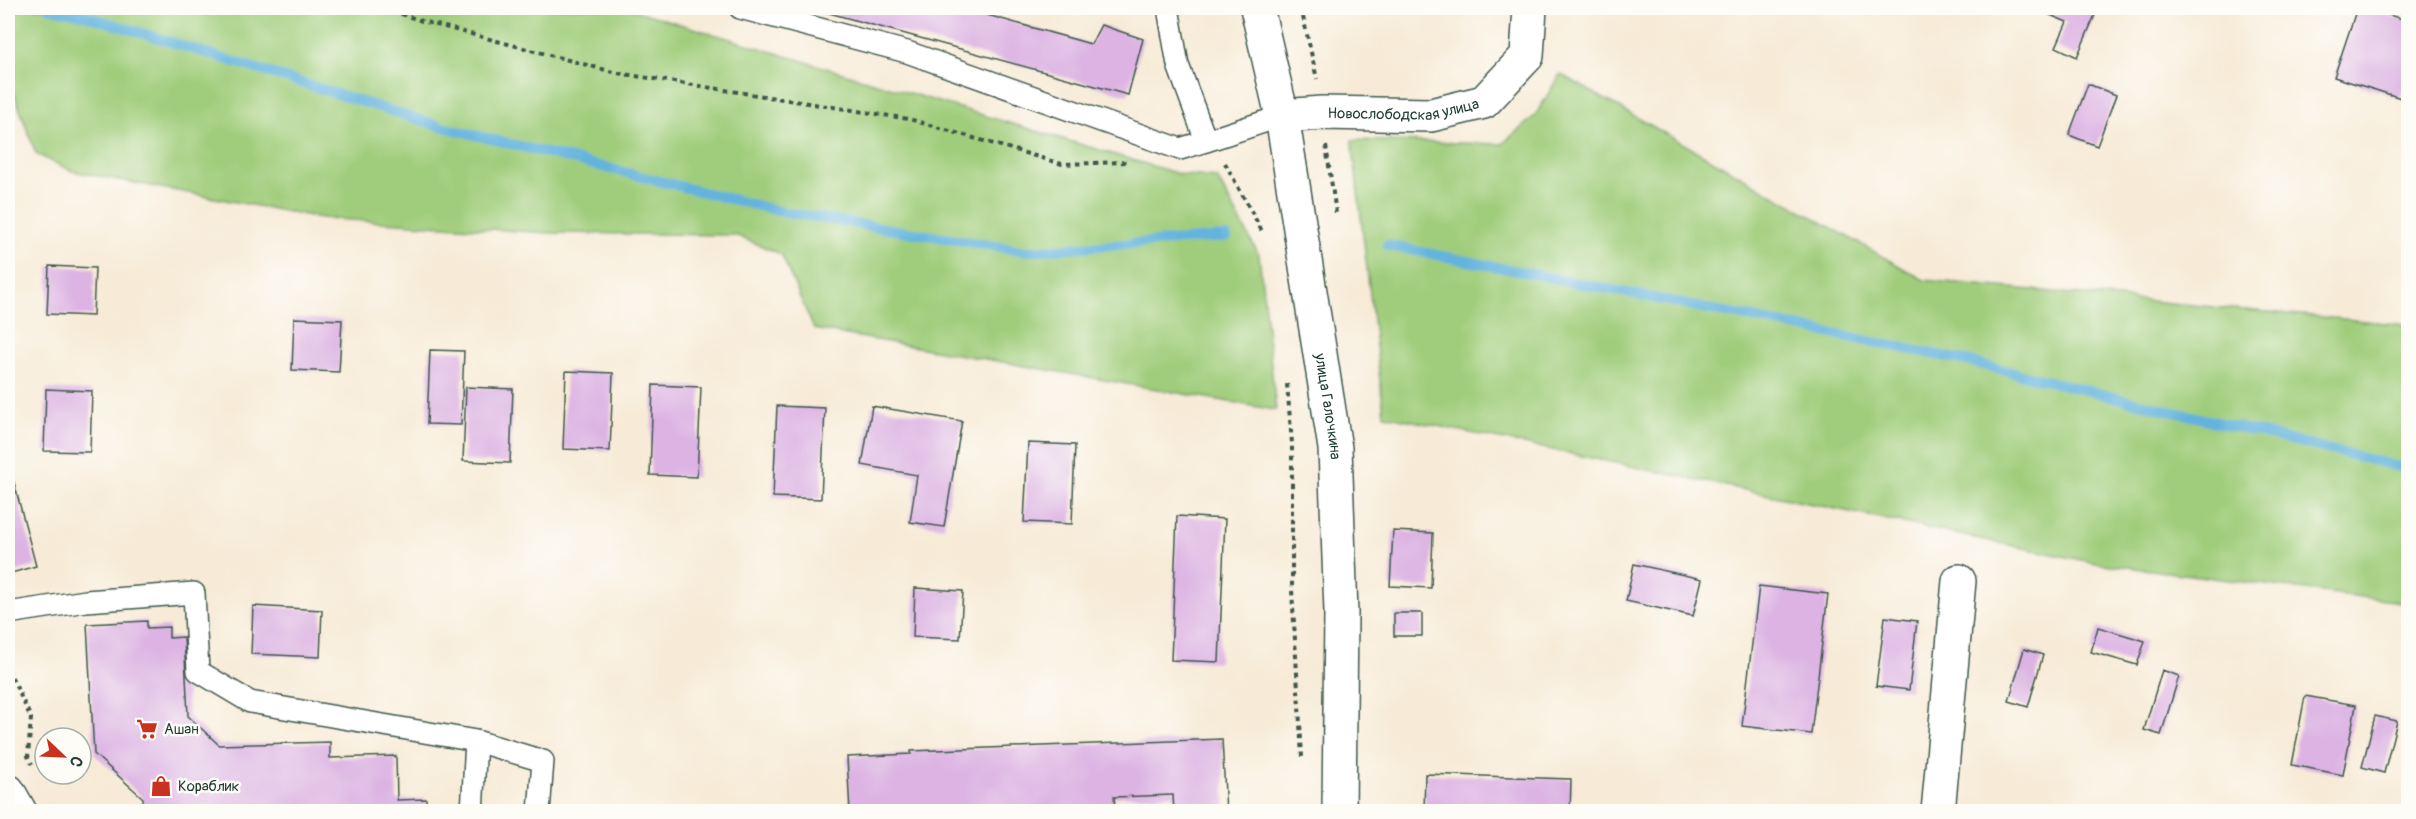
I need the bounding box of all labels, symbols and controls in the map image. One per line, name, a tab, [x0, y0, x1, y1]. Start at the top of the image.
street label: Новослободская улица	[1328, 95, 1481, 125]
street label: улица Галочкина	[1310, 351, 1344, 460]
supermarket icon: Ашан	[135, 717, 159, 741]
place label: Ашан	[164, 720, 199, 739]
north arrow	[33, 726, 93, 786]
text: С	[65, 753, 87, 770]
shop icon: Кораблик	[149, 774, 173, 798]
place label: Кораблик	[178, 777, 239, 796]

